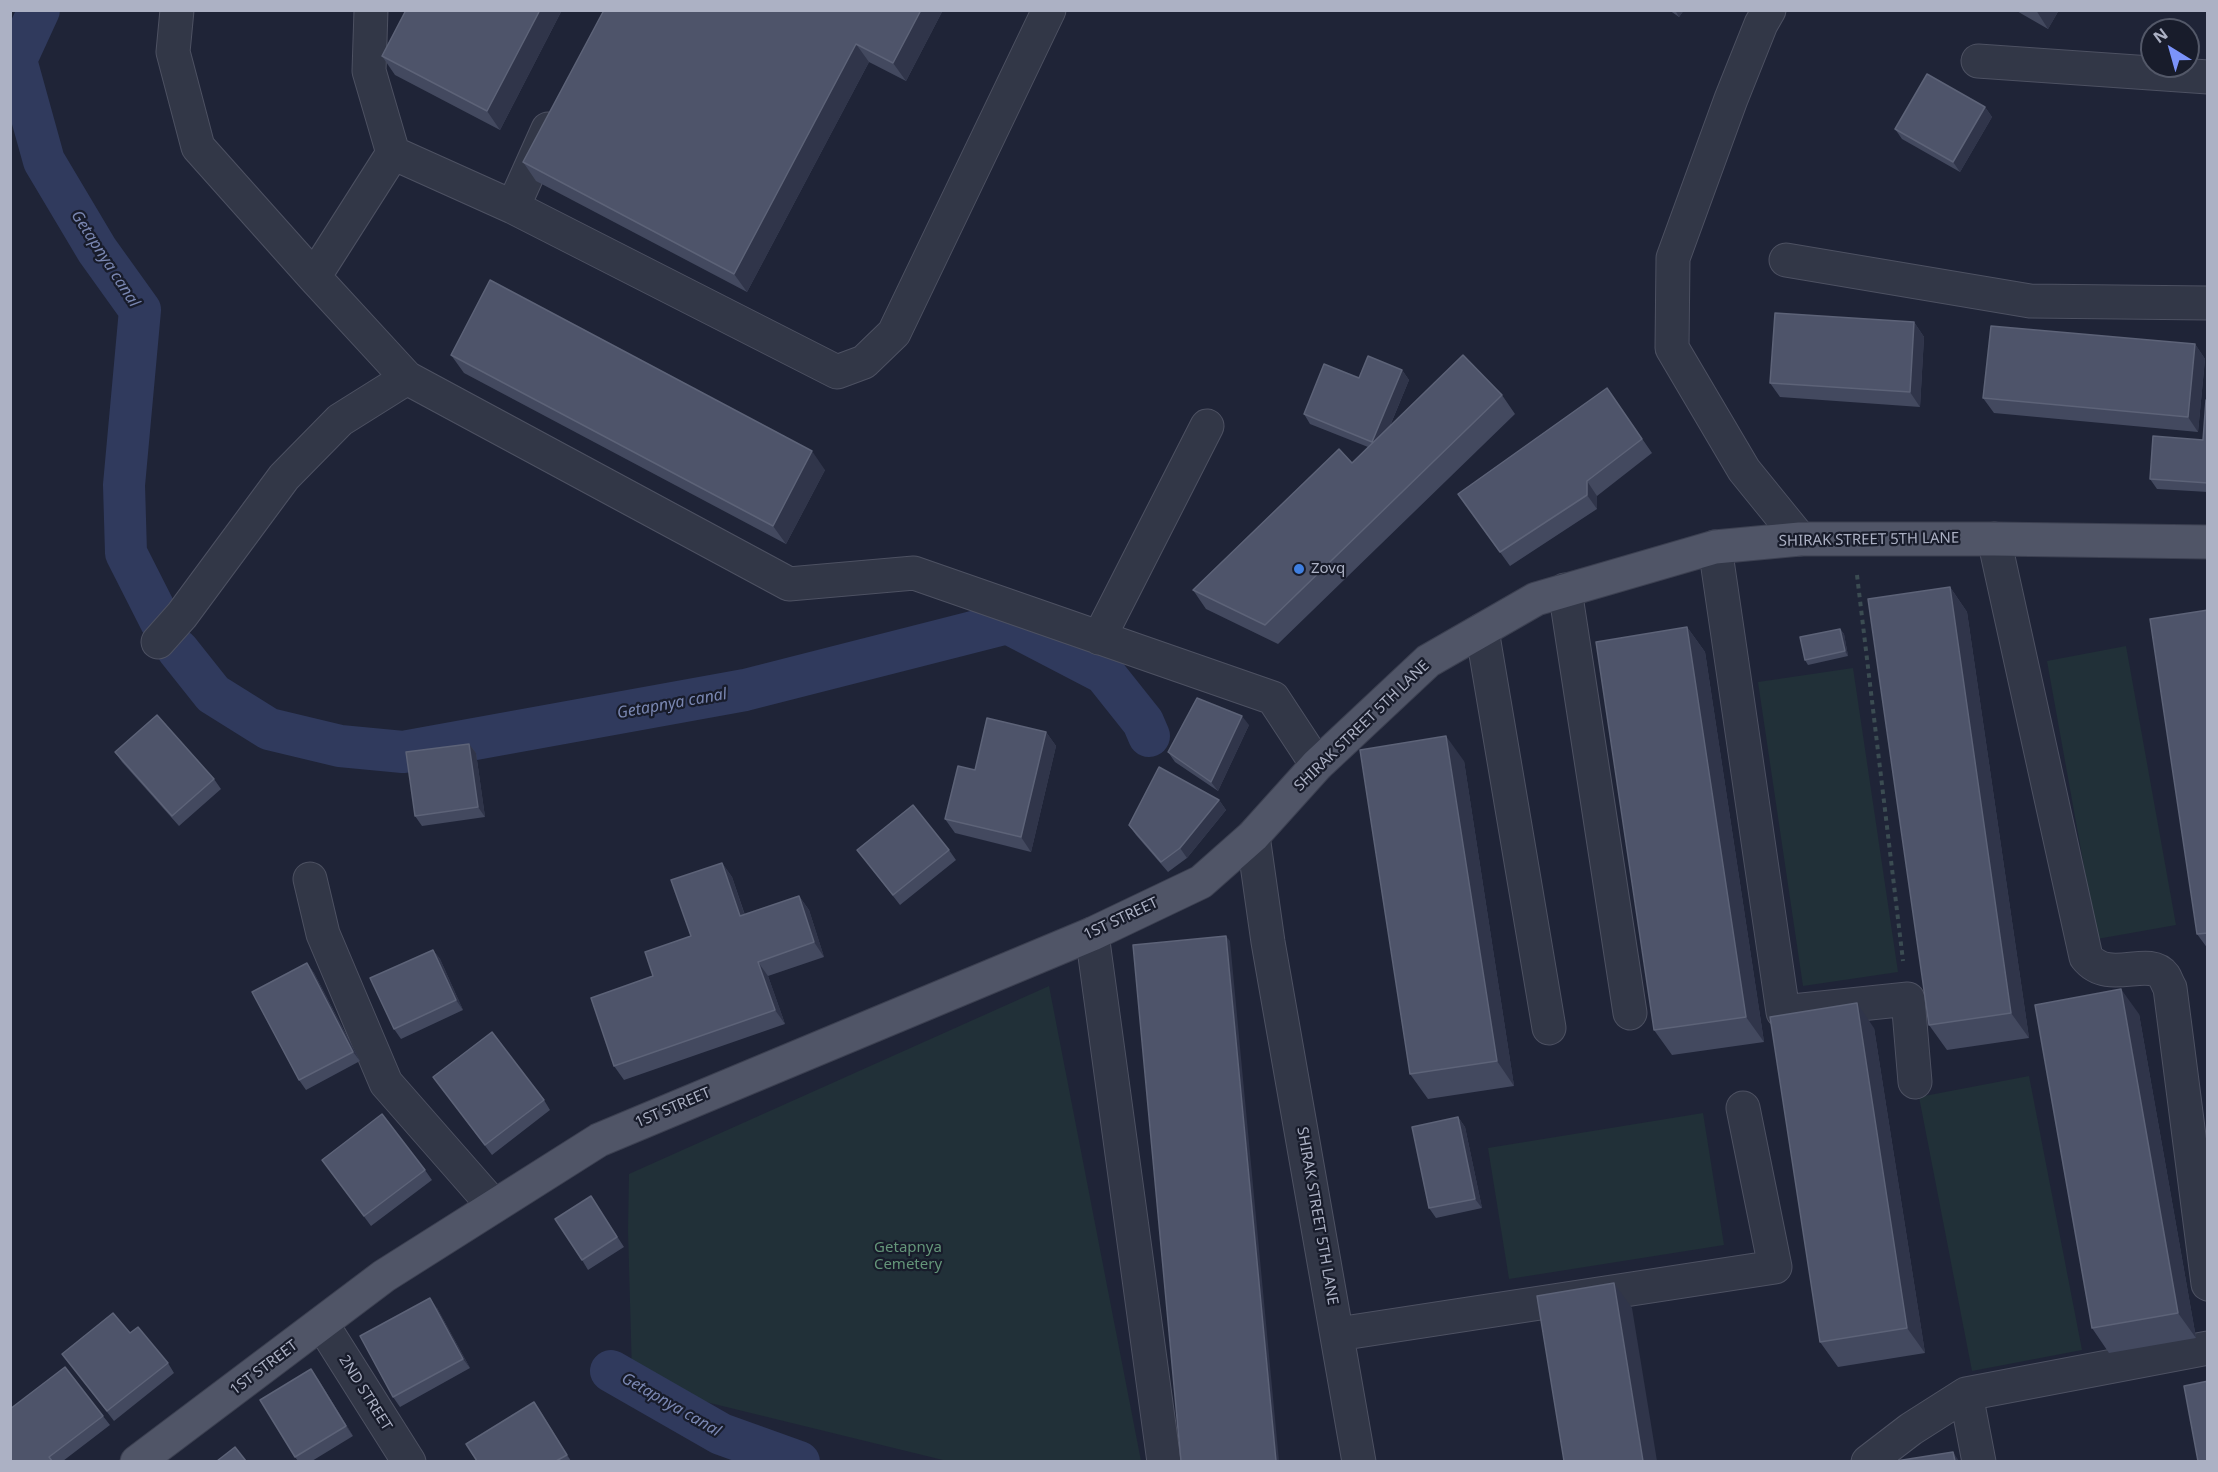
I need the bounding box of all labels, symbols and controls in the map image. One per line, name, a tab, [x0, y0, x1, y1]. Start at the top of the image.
north arrow	[2140, 18, 2200, 78]
text: N	[2149, 23, 2172, 48]
water label: Getapnya canal	[67, 207, 143, 311]
street label: SHIRAK STREET 5TH LANE	[1779, 529, 1959, 551]
place label: Zovq	[1311, 560, 1345, 578]
marker: Zovq	[1292, 562, 1306, 576]
street label: SHIRAK STREET 5TH LANE	[1291, 657, 1433, 795]
water label: Getapnya canal	[616, 685, 728, 723]
street label: 1ST STREET	[1081, 894, 1161, 944]
street label: 1ST STREET	[633, 1084, 713, 1132]
street label: SHIRAK STREET 5TH LANE	[1292, 1126, 1342, 1306]
park label: Getapnya Cemetery	[874, 1239, 942, 1274]
street label: 1ST STREET	[227, 1337, 301, 1399]
street label: 2ND STREET	[335, 1352, 395, 1434]
water label: Getapnya canal	[618, 1369, 724, 1441]

